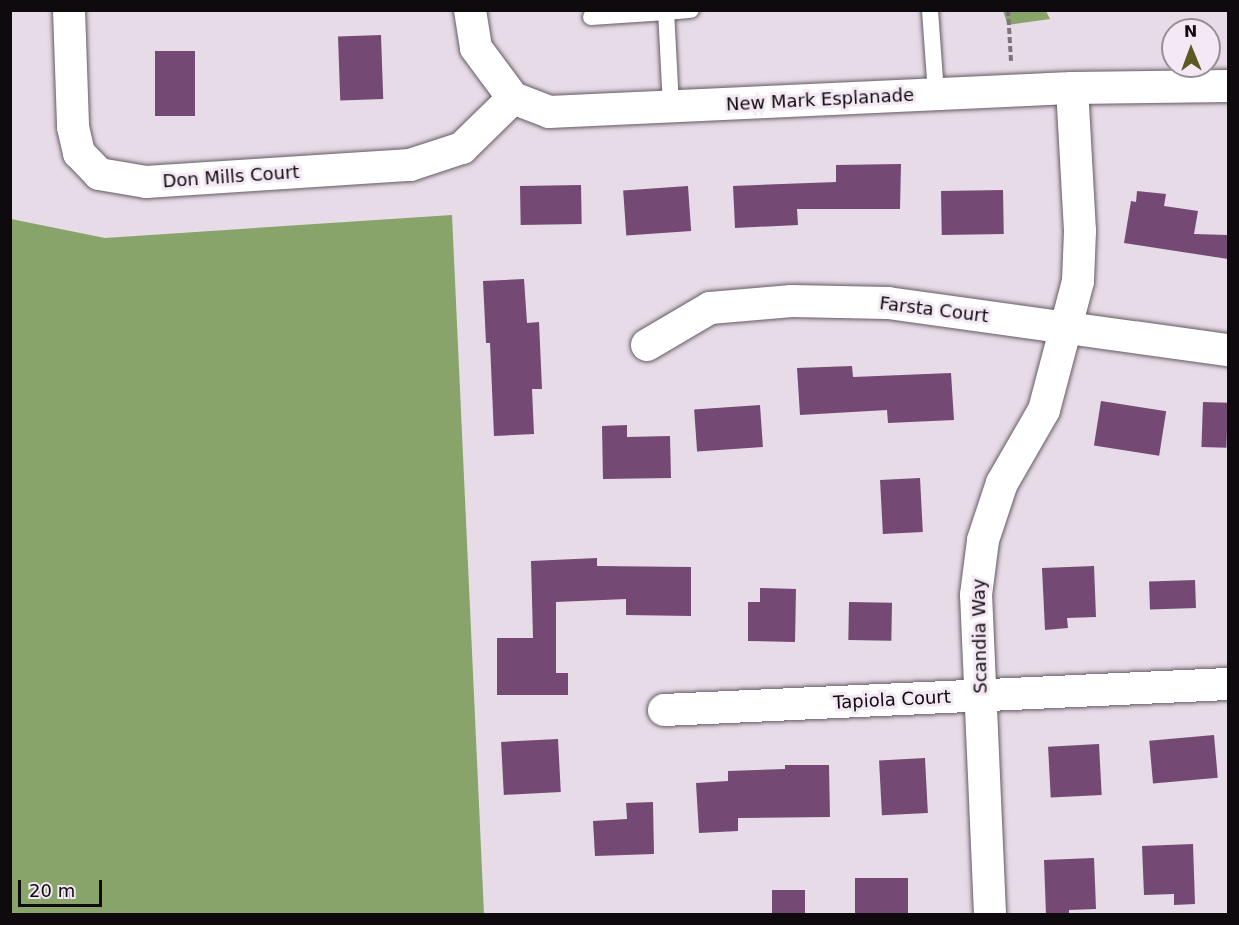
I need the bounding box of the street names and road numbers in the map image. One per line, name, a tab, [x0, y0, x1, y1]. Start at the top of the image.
street label: New Mark Esplanade	[725, 84, 915, 116]
street label: Don Mills Court	[162, 161, 300, 193]
street label: Farsta Court	[878, 293, 990, 327]
street label: Scandia Way	[968, 578, 992, 694]
street label: Tapiola Court	[833, 686, 951, 714]

